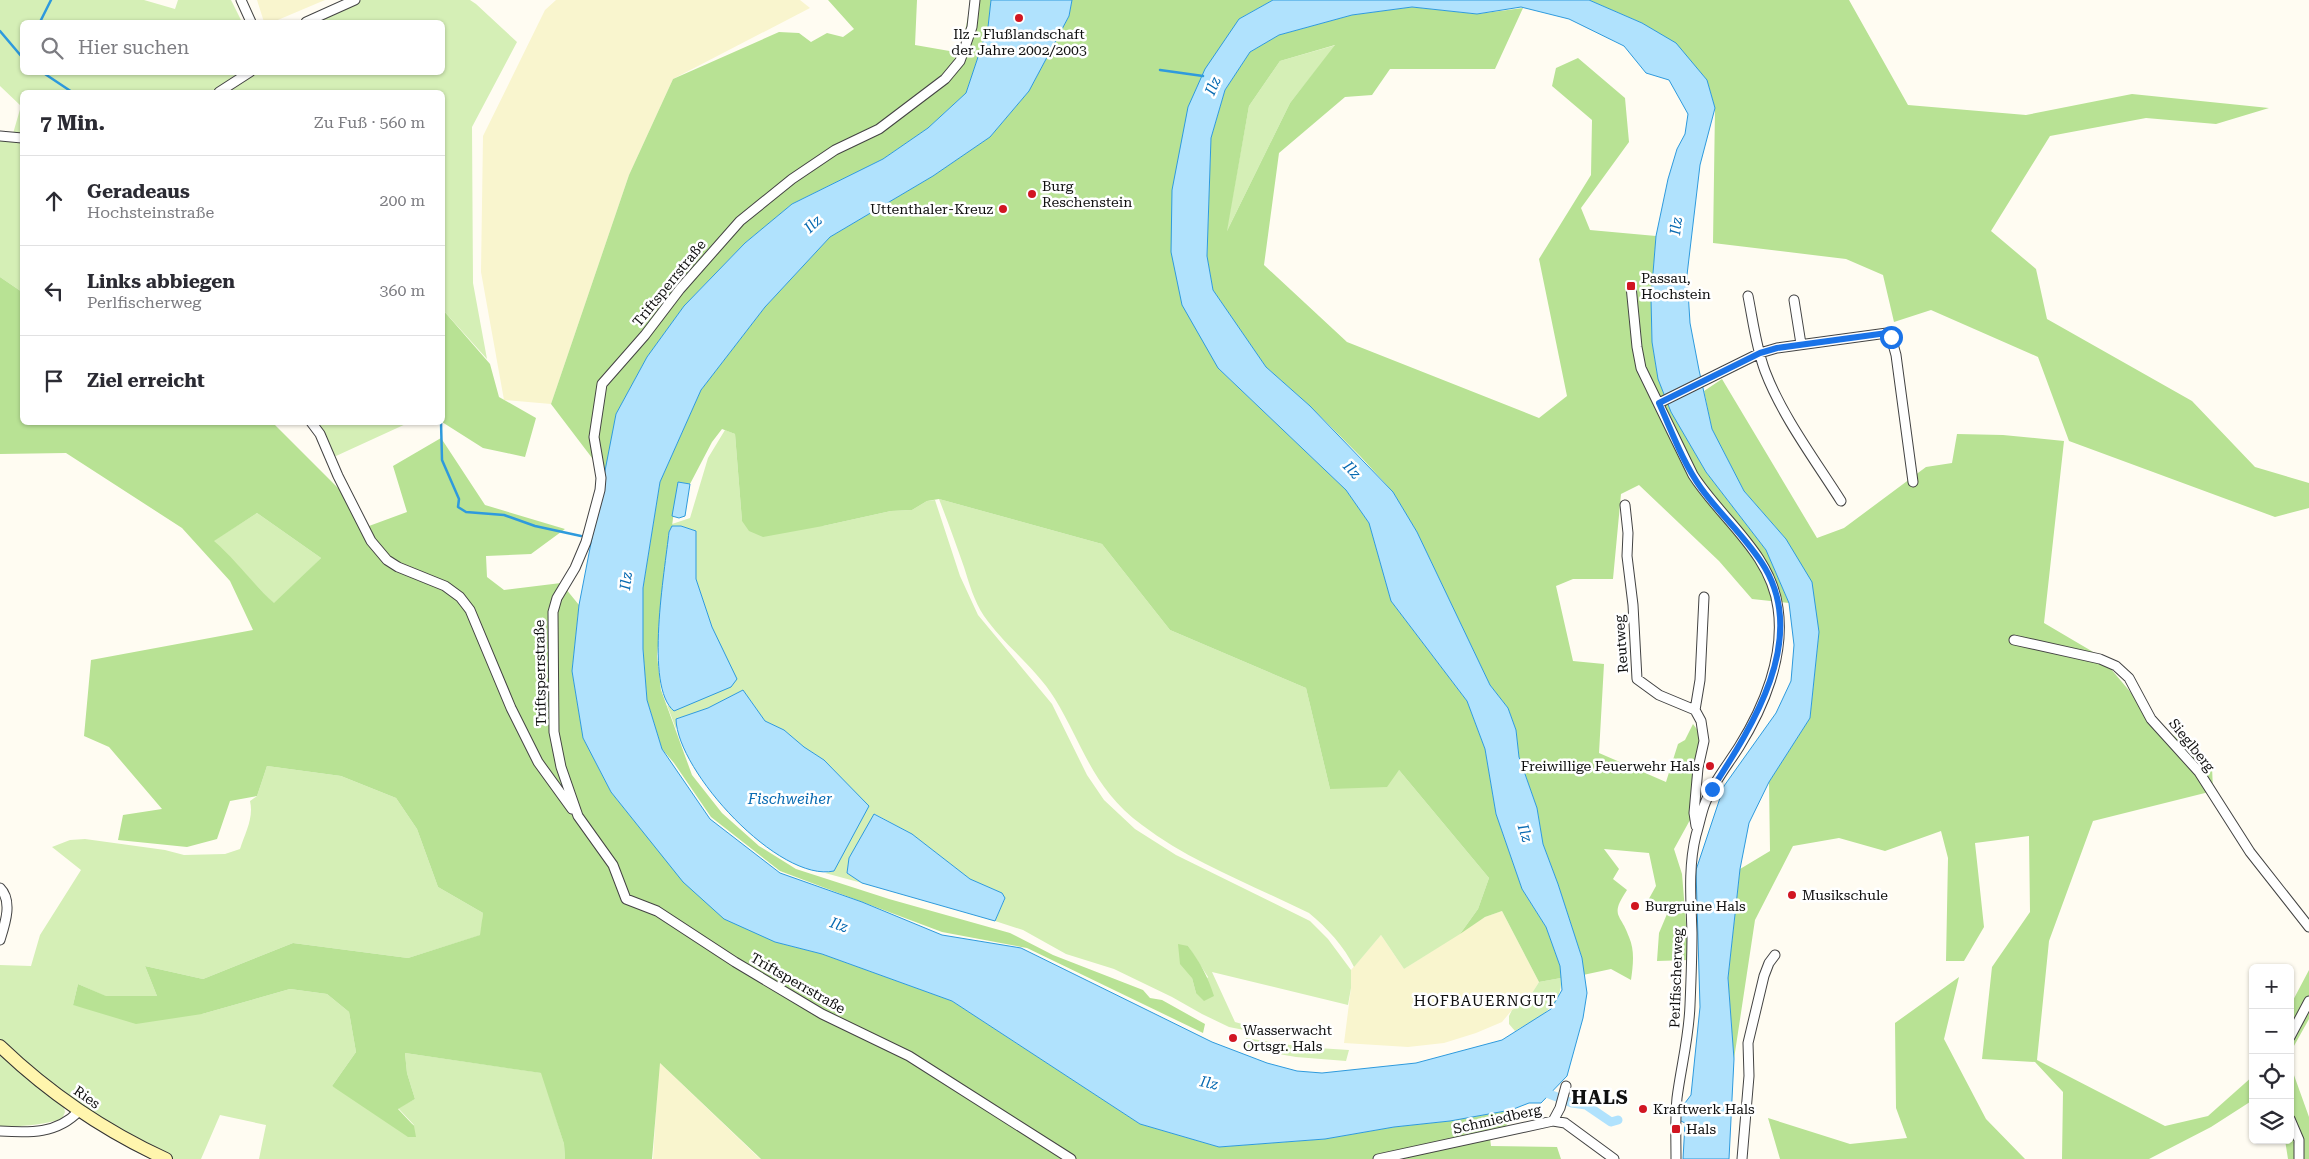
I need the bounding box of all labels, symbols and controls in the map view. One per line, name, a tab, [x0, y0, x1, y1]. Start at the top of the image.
marker: Ilz - Flußlandschaft der Jahre 2002/2003	[1013, 12, 1025, 24]
search box	[20, 20, 445, 75]
place label: Ilz - Flußlandschaft der Jahre 2002/2003	[951, 26, 1087, 58]
icon: search	[38, 34, 66, 62]
text: Hier suchen	[78, 36, 189, 59]
water label: Ilz	[1201, 74, 1225, 99]
text: 7 Min.	[40, 111, 105, 135]
text: Zu Fuß · 560 m	[314, 113, 425, 132]
place label: Burg Reschenstein	[1042, 178, 1132, 210]
text: Geradeaus	[87, 180, 190, 203]
icon: ahead	[40, 187, 68, 215]
marker: Burg Reschenstein	[1026, 188, 1038, 200]
text: 200 m	[379, 191, 425, 210]
place label: Uttenthaler-Kreuz	[870, 201, 993, 217]
text: Hochsteinstraße	[87, 203, 214, 222]
marker: Uttenthaler-Kreuz	[997, 203, 1009, 215]
water label: Ilz	[800, 211, 826, 237]
water label: Ilz	[1666, 215, 1686, 237]
street label: Triftsperrstraße	[629, 236, 709, 330]
text: Links abbiegen	[87, 270, 235, 293]
place label: Passau, Hochstein	[1641, 270, 1711, 302]
icon: left	[40, 277, 68, 305]
marker: Passau, Hochstein	[1625, 280, 1637, 292]
text: 360 m	[379, 281, 425, 300]
text: Perlfischerweg	[87, 293, 201, 312]
route start	[1880, 326, 1903, 349]
icon: arrive	[40, 367, 68, 395]
text: Ziel erreicht	[87, 369, 205, 392]
water label: Ilz	[1339, 457, 1365, 483]
water label: Ilz	[616, 571, 636, 592]
street label: Reutweg	[1611, 614, 1631, 674]
street label: Triftsperrstraße	[531, 619, 549, 727]
street label: Sieglberg	[2166, 715, 2218, 775]
place label: Freiwillige Feuerwehr Hals	[1521, 758, 1700, 774]
marker: Freiwillige Feuerwehr Hals	[1704, 760, 1716, 772]
route end	[1701, 778, 1724, 801]
water label: Fischweiher	[747, 790, 833, 808]
water label: Ilz	[1513, 821, 1536, 845]
place label: Musikschule	[1802, 887, 1888, 903]
marker: Musikschule	[1786, 889, 1798, 901]
place label: Burgruine Hals	[1645, 898, 1746, 914]
marker: Burgruine Hals	[1629, 900, 1641, 912]
water label: Ilz	[827, 913, 851, 937]
street label: Perlfischerweg	[1666, 928, 1686, 1028]
street label: Triftsperrstraße	[748, 949, 849, 1017]
map controls	[2249, 964, 2294, 1144]
button: +	[2249, 964, 2294, 1009]
district label: HOFBAUERNGUT	[1413, 992, 1557, 1010]
button: −	[2249, 1009, 2294, 1054]
place label: Wasserwacht Ortsgr. Hals	[1243, 1022, 1332, 1054]
marker: Wasserwacht Ortsgr. Hals	[1227, 1032, 1239, 1044]
button: locate	[2249, 1054, 2294, 1099]
water label: Ilz	[1197, 1072, 1220, 1094]
street label: Ries	[71, 1082, 104, 1112]
district label: HALS	[1571, 1086, 1629, 1109]
button: layers	[2249, 1099, 2294, 1144]
street label: Schmiedberg	[1451, 1101, 1543, 1137]
place label: Kraftwerk Hals	[1653, 1101, 1755, 1117]
marker: Kraftwerk Hals	[1637, 1103, 1649, 1115]
place label: Hals	[1686, 1121, 1716, 1137]
marker: Hals	[1670, 1123, 1682, 1135]

